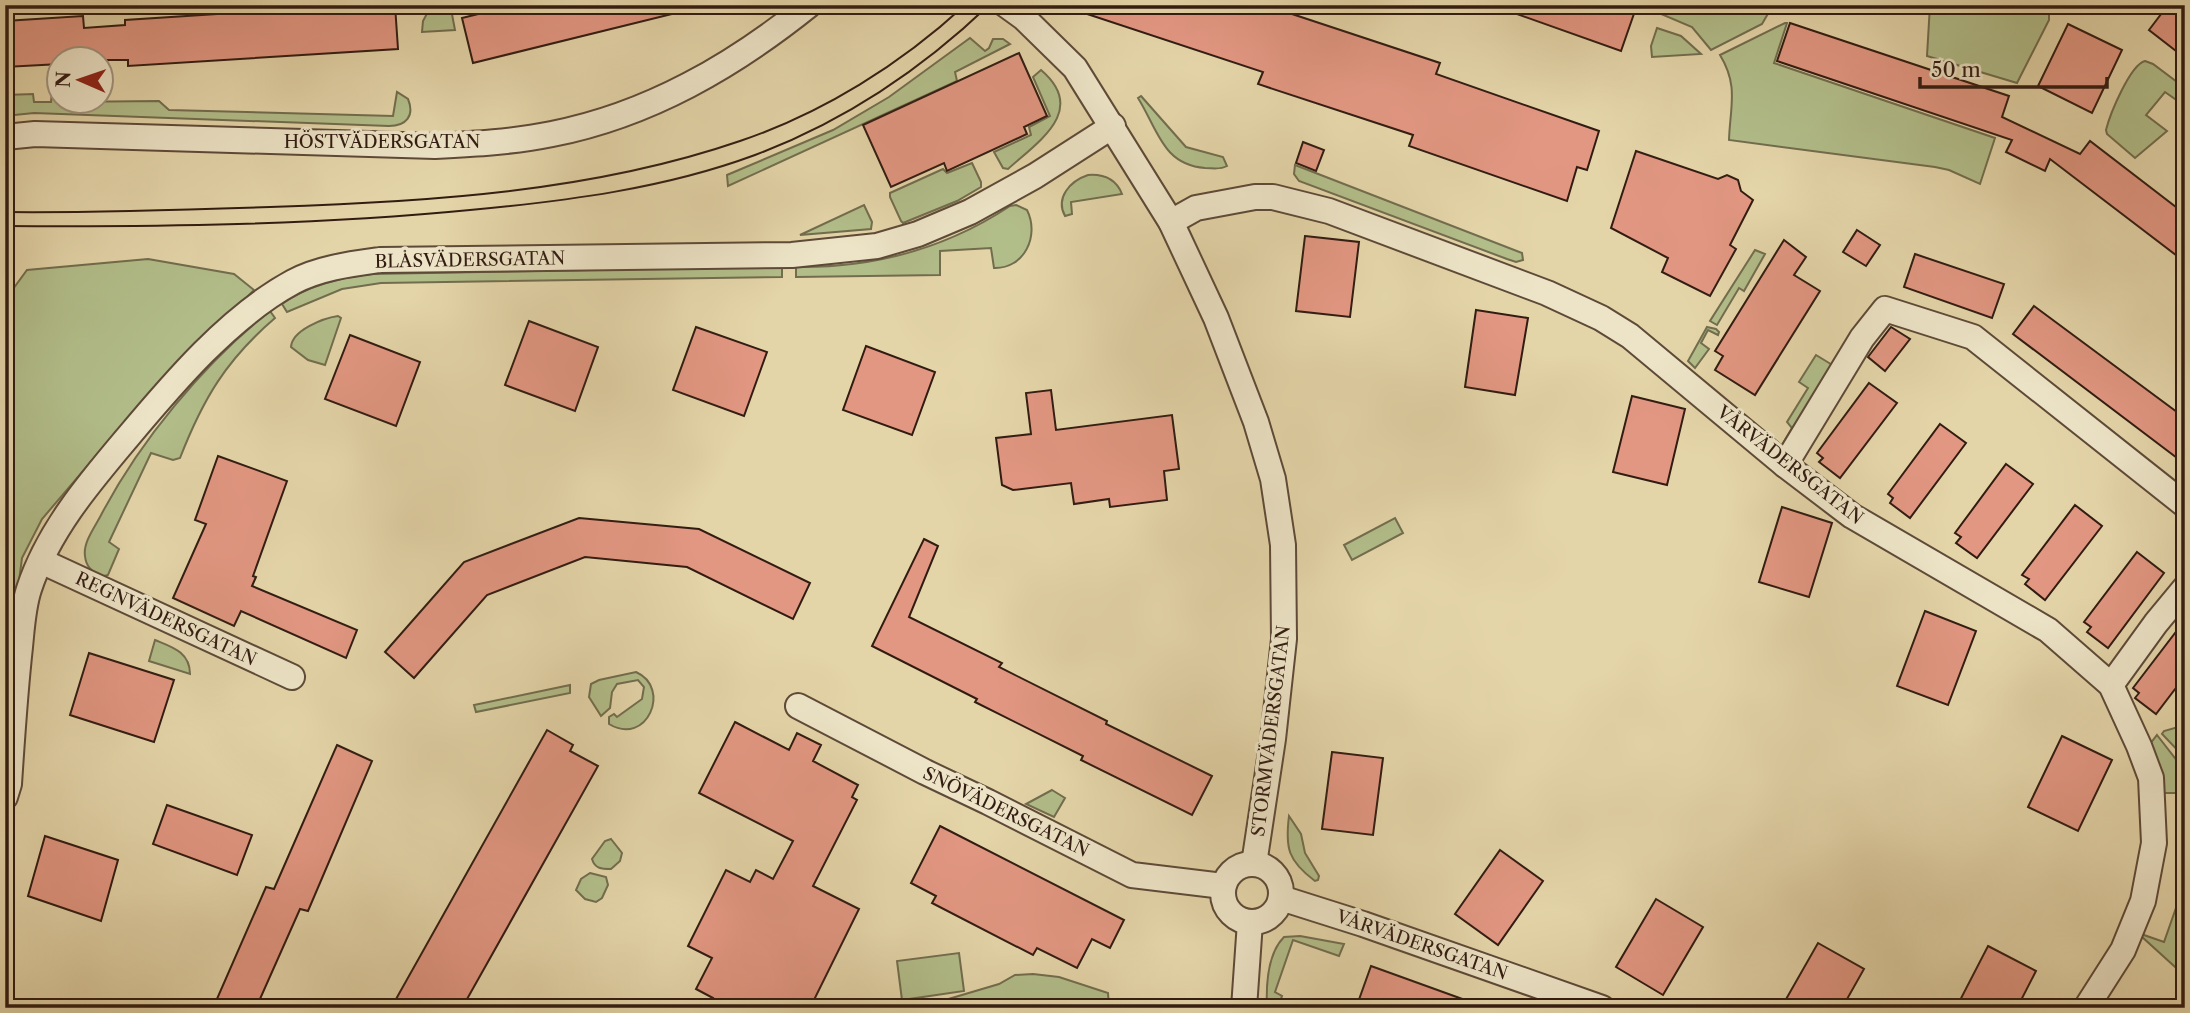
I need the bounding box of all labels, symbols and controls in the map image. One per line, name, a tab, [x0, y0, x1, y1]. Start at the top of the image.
north arrow	[46, 46, 116, 116]
scale bar	[1920, 46, 2108, 90]
text: 50 m	[1931, 57, 1981, 82]
text: N	[52, 71, 75, 88]
street label: HÖSTVÄDERSGATAN	[284, 130, 481, 153]
street label: BLÅSVÄDERSGATAN	[374, 246, 566, 273]
street label: VÅRVÄDERSGATAN	[1712, 400, 1868, 529]
street label: REGNVÄDERSGATAN	[72, 566, 261, 671]
street label: STORMVÄDERSGATAN	[1246, 624, 1295, 838]
street label: SNÖVÄDERSGATAN	[919, 761, 1093, 862]
street label: VÅRVÄDERSGATAN	[1333, 904, 1511, 985]

